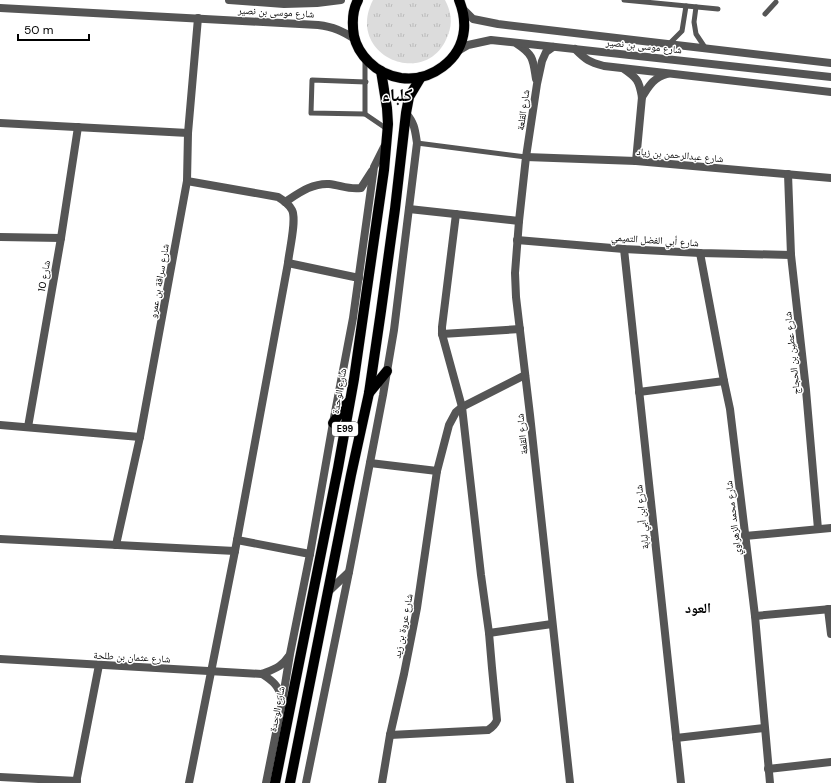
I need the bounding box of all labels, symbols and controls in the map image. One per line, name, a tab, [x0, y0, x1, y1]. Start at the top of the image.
street label: شارع موسى بن نصير	[236, 3, 315, 21]
scale bar	[18, 16, 89, 42]
text: 50 m	[24, 22, 53, 38]
street label: شارع موسى بن نصير	[604, 35, 683, 57]
district label: كلباء	[382, 83, 413, 107]
street label: شارع القلعة	[514, 88, 532, 131]
street label: شارع عبدالرحمن بن زياد	[636, 145, 724, 165]
street label: شارع أبي الفضل التميمي	[611, 230, 700, 251]
street label: شارع سراقة بن عمرو	[146, 242, 172, 319]
street label: شارع 10	[35, 259, 53, 293]
street label: شارع عطين بن الحجاج	[781, 311, 803, 395]
street label: شارع الوحدة	[329, 367, 349, 415]
street label: شارع القلعة	[513, 412, 531, 455]
road number: E99	[332, 422, 358, 436]
street label: شارع محمد الزهراوي	[722, 479, 746, 556]
street label: شارع ابن أبي لبابة	[632, 484, 653, 550]
street label: شارع عروة بن زيد	[390, 592, 416, 659]
district label: العود	[685, 599, 711, 617]
street label: شارع عثمان بن طلحة	[93, 648, 171, 666]
street label: شارع الوحدة	[266, 685, 288, 733]

